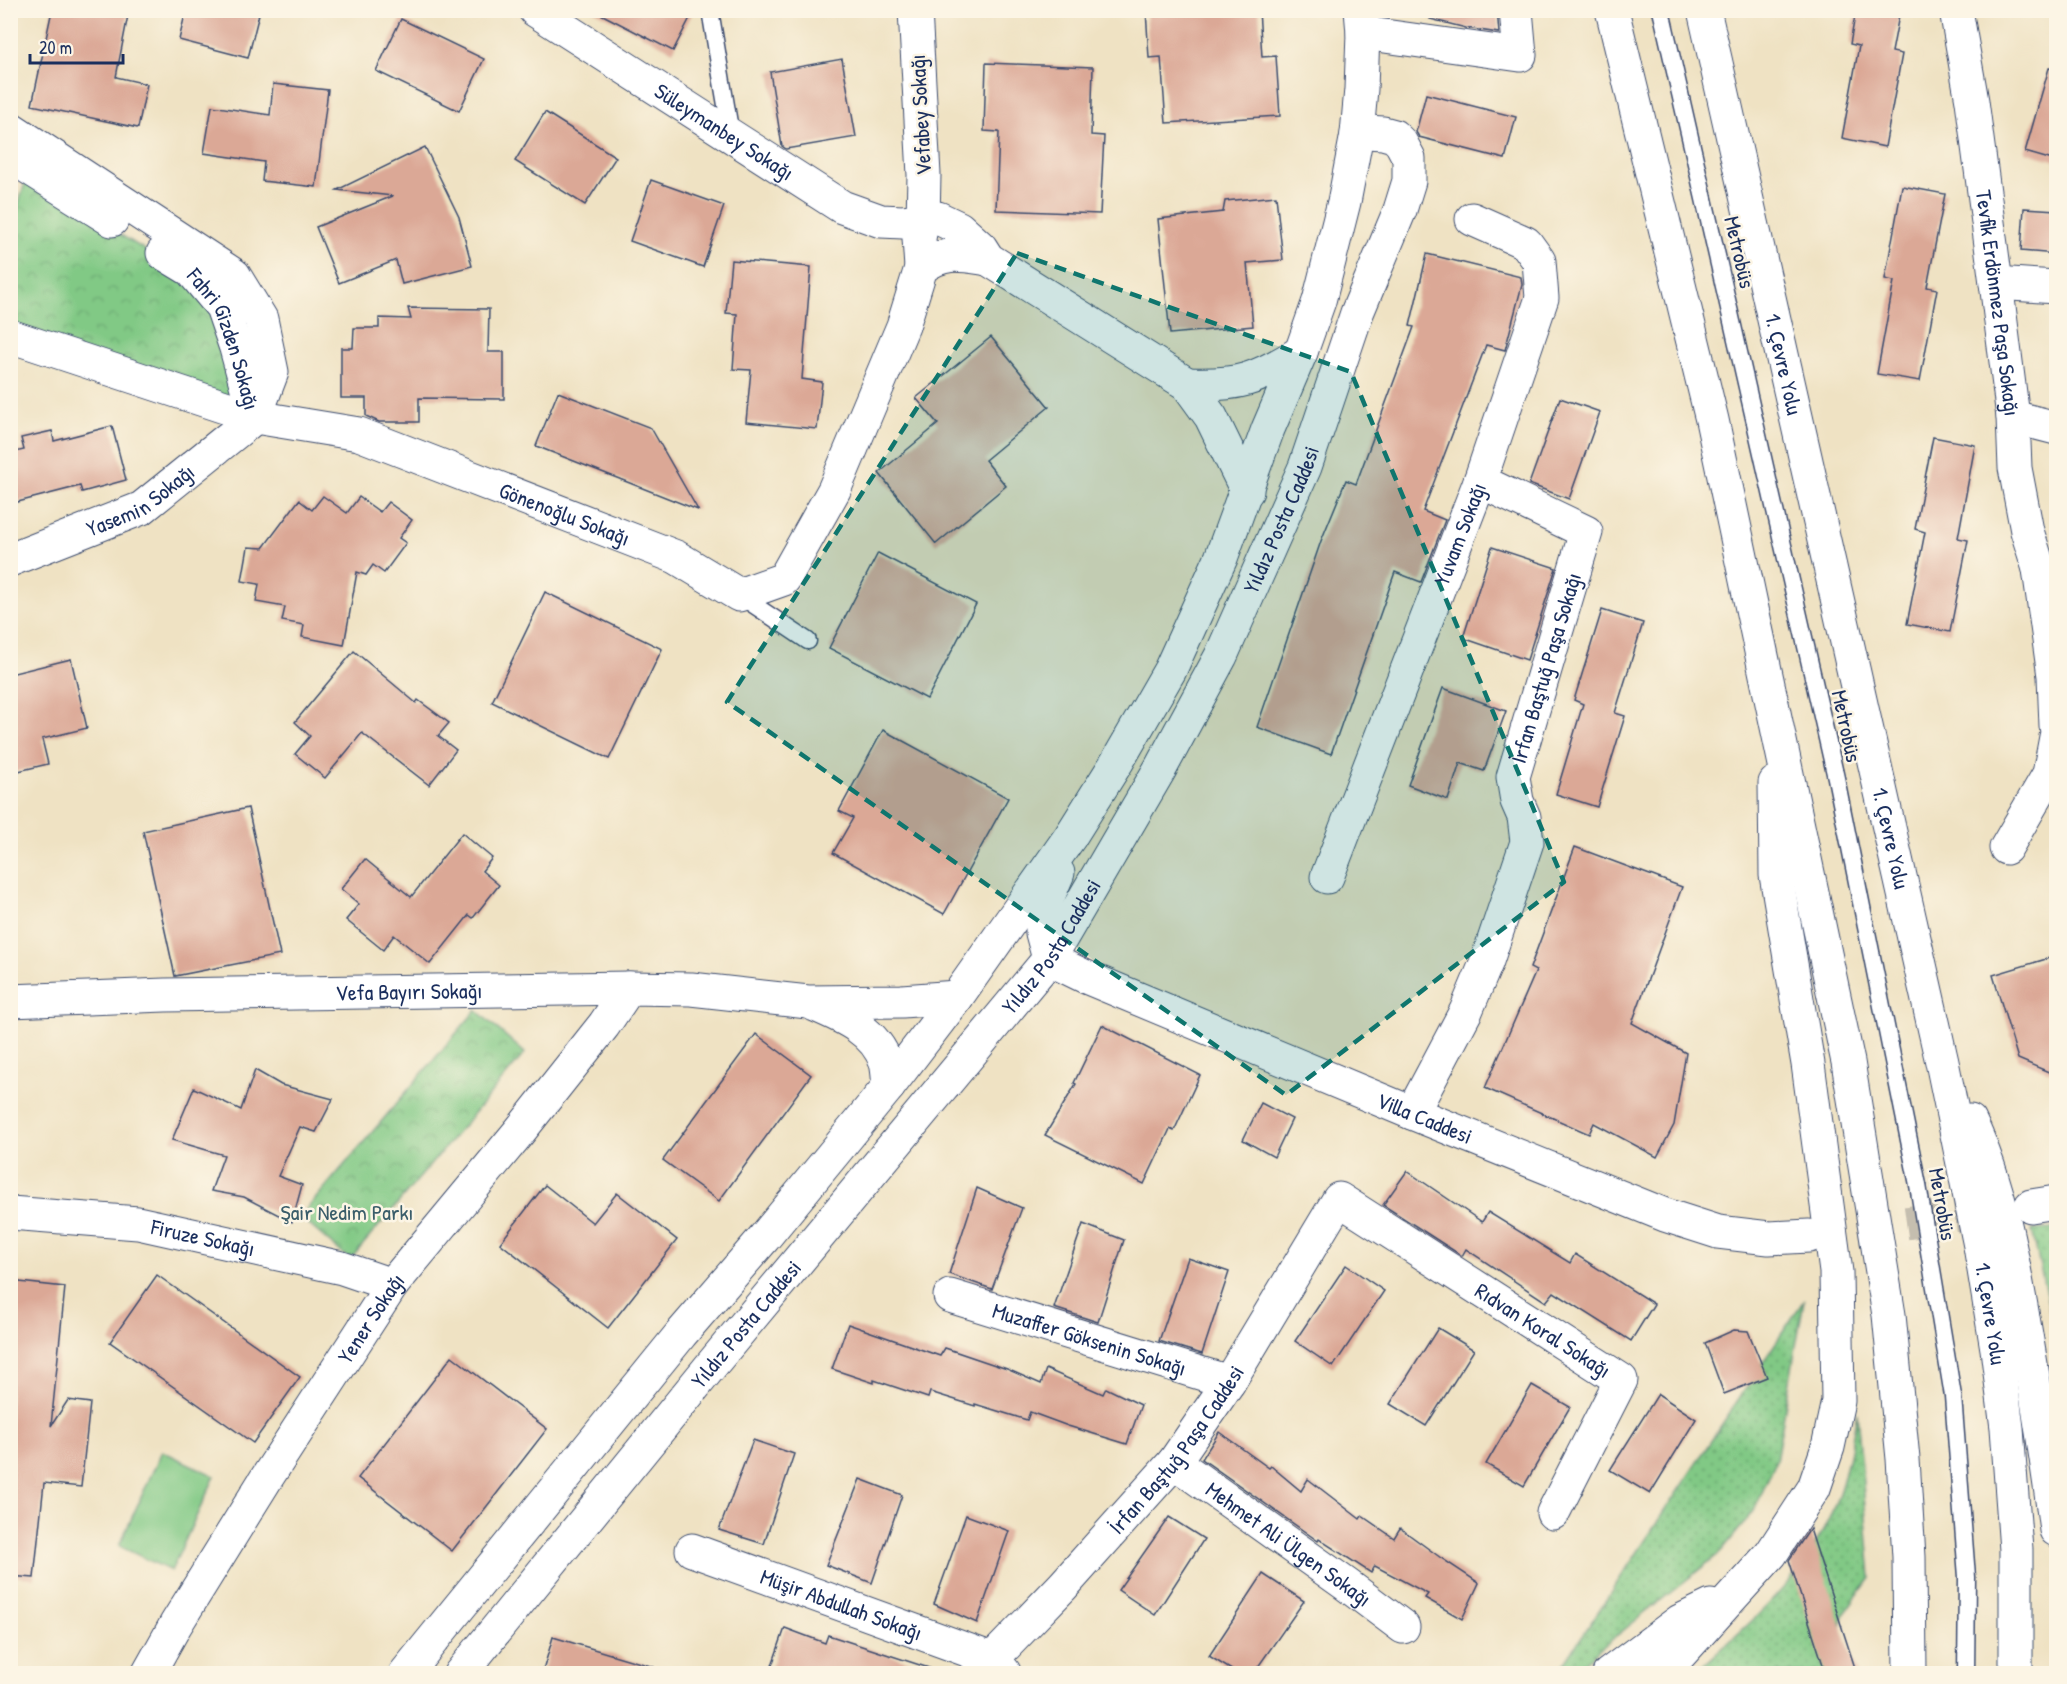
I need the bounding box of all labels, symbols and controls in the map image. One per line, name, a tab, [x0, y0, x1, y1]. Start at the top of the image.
scale bar	[30, 27, 123, 65]
text: 20 m	[39, 35, 72, 60]
street label: Vefabey Sokağı	[902, 54, 938, 176]
street label: Süleymanbey Sokağı	[649, 76, 800, 187]
street label: Tevfik Erdönmez Paşa Sokağı	[1969, 188, 2028, 418]
street label: Metrobüs	[1717, 213, 1763, 291]
street label: Fahri Gizden Sokağı	[180, 261, 267, 413]
street label: 1. Çevre Yolu	[1758, 311, 1810, 418]
street label: Yıldız Posta Caddesi	[1236, 442, 1326, 598]
street label: Yasemin Sokağı	[82, 457, 201, 544]
street label: Gönenoğlu Sokağı	[495, 475, 634, 553]
street label: Yuvam Sokağı	[1426, 478, 1493, 589]
street label: İrfan Baştuğ Paşa Sokağı	[1503, 569, 1588, 767]
street label: Metrobüs	[1825, 687, 1869, 765]
street label: 1. Çevre Yolu	[1865, 785, 1917, 892]
street label: Yıldız Posta Caddesi	[994, 873, 1108, 1020]
street label: Vefa Bayırı Sokağı	[335, 975, 482, 1007]
street label: Villa Caddesi	[1372, 1085, 1477, 1151]
street label: Metrobüs	[1922, 1165, 1964, 1243]
park label: Şair Nedim Parkı	[281, 1197, 413, 1227]
street label: Firuze Sokağı	[147, 1211, 258, 1263]
street label: Yıldız Posta Caddesi	[684, 1254, 808, 1394]
street label: 1. Çevre Yolu	[1968, 1260, 2014, 1367]
street label: Yener Sokağı	[330, 1266, 411, 1369]
street label: Rıdvan Koral Sokağı	[1469, 1275, 1617, 1385]
street label: Muzaffer Göksenin Sokağı	[989, 1295, 1190, 1383]
street label: İrfan Baştuğ Paşa Caddesi	[1102, 1360, 1251, 1540]
street label: Mehmet Ali Ülgen Sokağı	[1200, 1474, 1378, 1613]
street label: Müşir Abdullah Sokağı	[756, 1561, 926, 1647]

